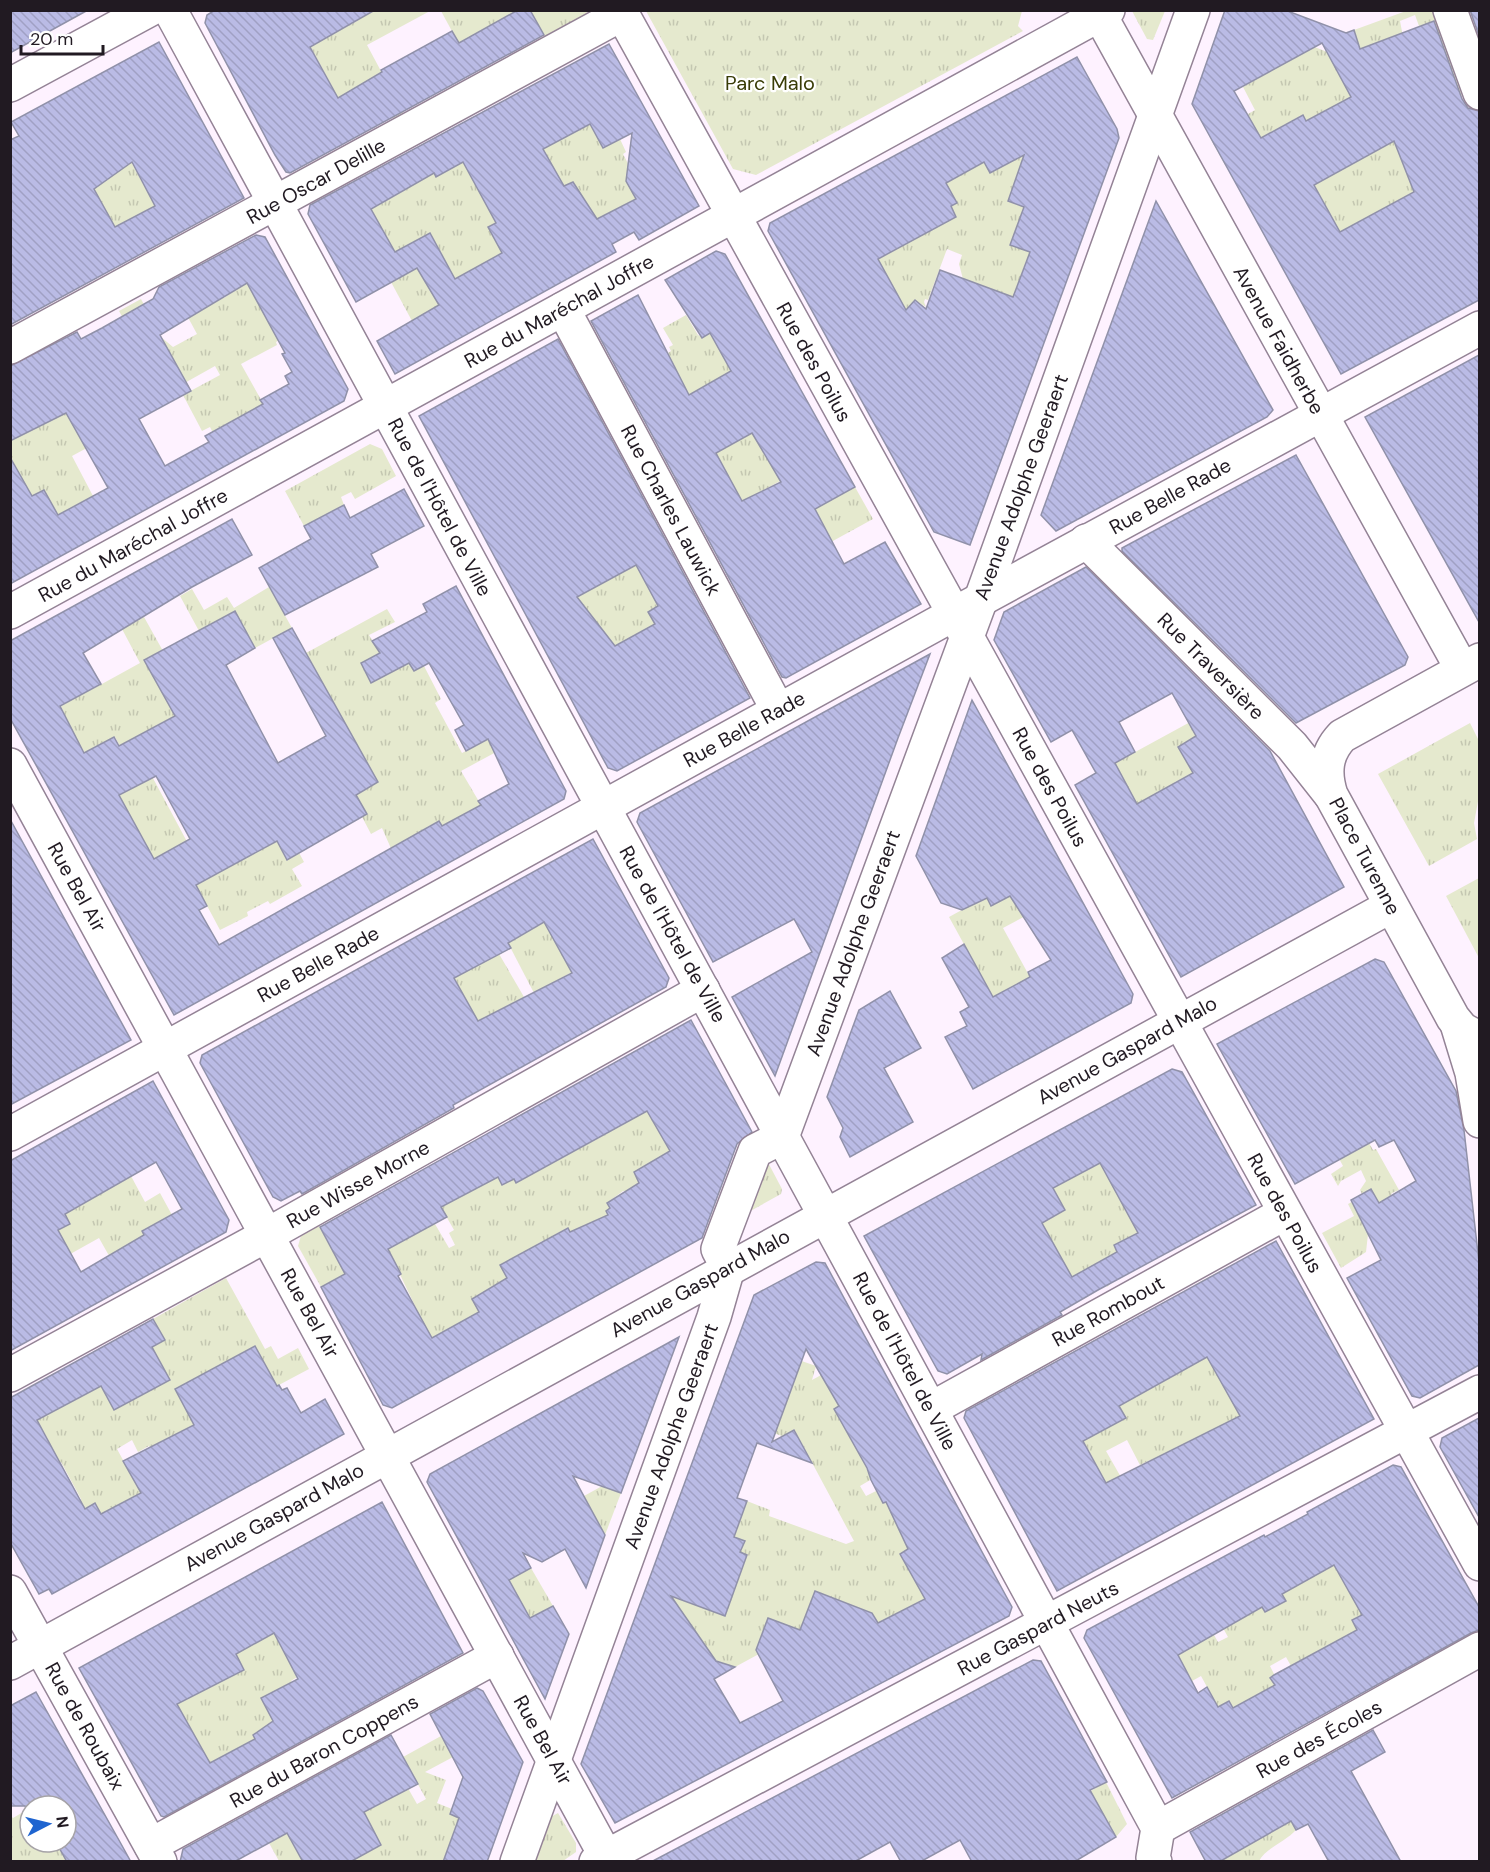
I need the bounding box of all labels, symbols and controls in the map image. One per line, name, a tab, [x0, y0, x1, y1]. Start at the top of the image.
scale bar	[21, 18, 104, 56]
text: 20 m	[30, 27, 73, 51]
park label: Parc Malo	[725, 70, 815, 96]
street label: Rue Oscar Delille	[242, 132, 390, 230]
street label: Rue du Maréchal Joffre	[460, 248, 658, 374]
street label: Avenue Faidherbe	[1227, 261, 1331, 419]
street label: Rue des Poilus	[770, 298, 858, 426]
street label: Avenue Adolphe Geeraert	[968, 370, 1074, 603]
street label: Rue de l'Hôtel de Ville	[382, 413, 498, 601]
street label: Rue Charles Lauwick	[615, 420, 727, 600]
street label: Rue Belle Rade	[1104, 452, 1236, 540]
street label: Rue du Maréchal Joffre	[34, 482, 232, 608]
street label: Rue Traversière	[1152, 607, 1270, 725]
street label: Rue Belle Rade	[678, 685, 810, 773]
street label: Rue des Poilus	[1006, 723, 1094, 851]
street label: Place Turenne	[1323, 793, 1407, 919]
street label: Avenue Adolphe Geeraert	[800, 826, 906, 1059]
street label: Rue Bel Air	[42, 838, 112, 936]
street label: Rue de l'Hôtel de Ville	[614, 841, 732, 1027]
street label: Rue Belle Rade	[252, 920, 384, 1008]
street label: Avenue Gaspard Malo	[1033, 990, 1221, 1110]
street label: Rue Wisse Morne	[282, 1134, 434, 1234]
street label: Rue des Poilus	[1241, 1149, 1329, 1277]
street label: Avenue Gaspard Malo	[606, 1223, 794, 1343]
street label: Rue Bel Air	[275, 1264, 345, 1362]
street label: Rue de l'Hôtel de Ville	[847, 1267, 963, 1455]
street label: Rue Rombout	[1047, 1269, 1169, 1353]
street label: Avenue Adolphe Geeraert	[618, 1319, 724, 1552]
street label: Avenue Gaspard Malo	[180, 1457, 368, 1577]
street label: Rue Gaspard Neuts	[953, 1575, 1123, 1681]
street label: Rue de Roubaix	[39, 1658, 131, 1794]
street label: Rue du Baron Coppens	[225, 1688, 423, 1814]
street label: Rue Bel Air	[508, 1691, 578, 1789]
street label: Rue des Écoles	[1252, 1694, 1386, 1784]
north arrow	[18, 1794, 78, 1854]
text: N	[51, 1815, 74, 1829]

